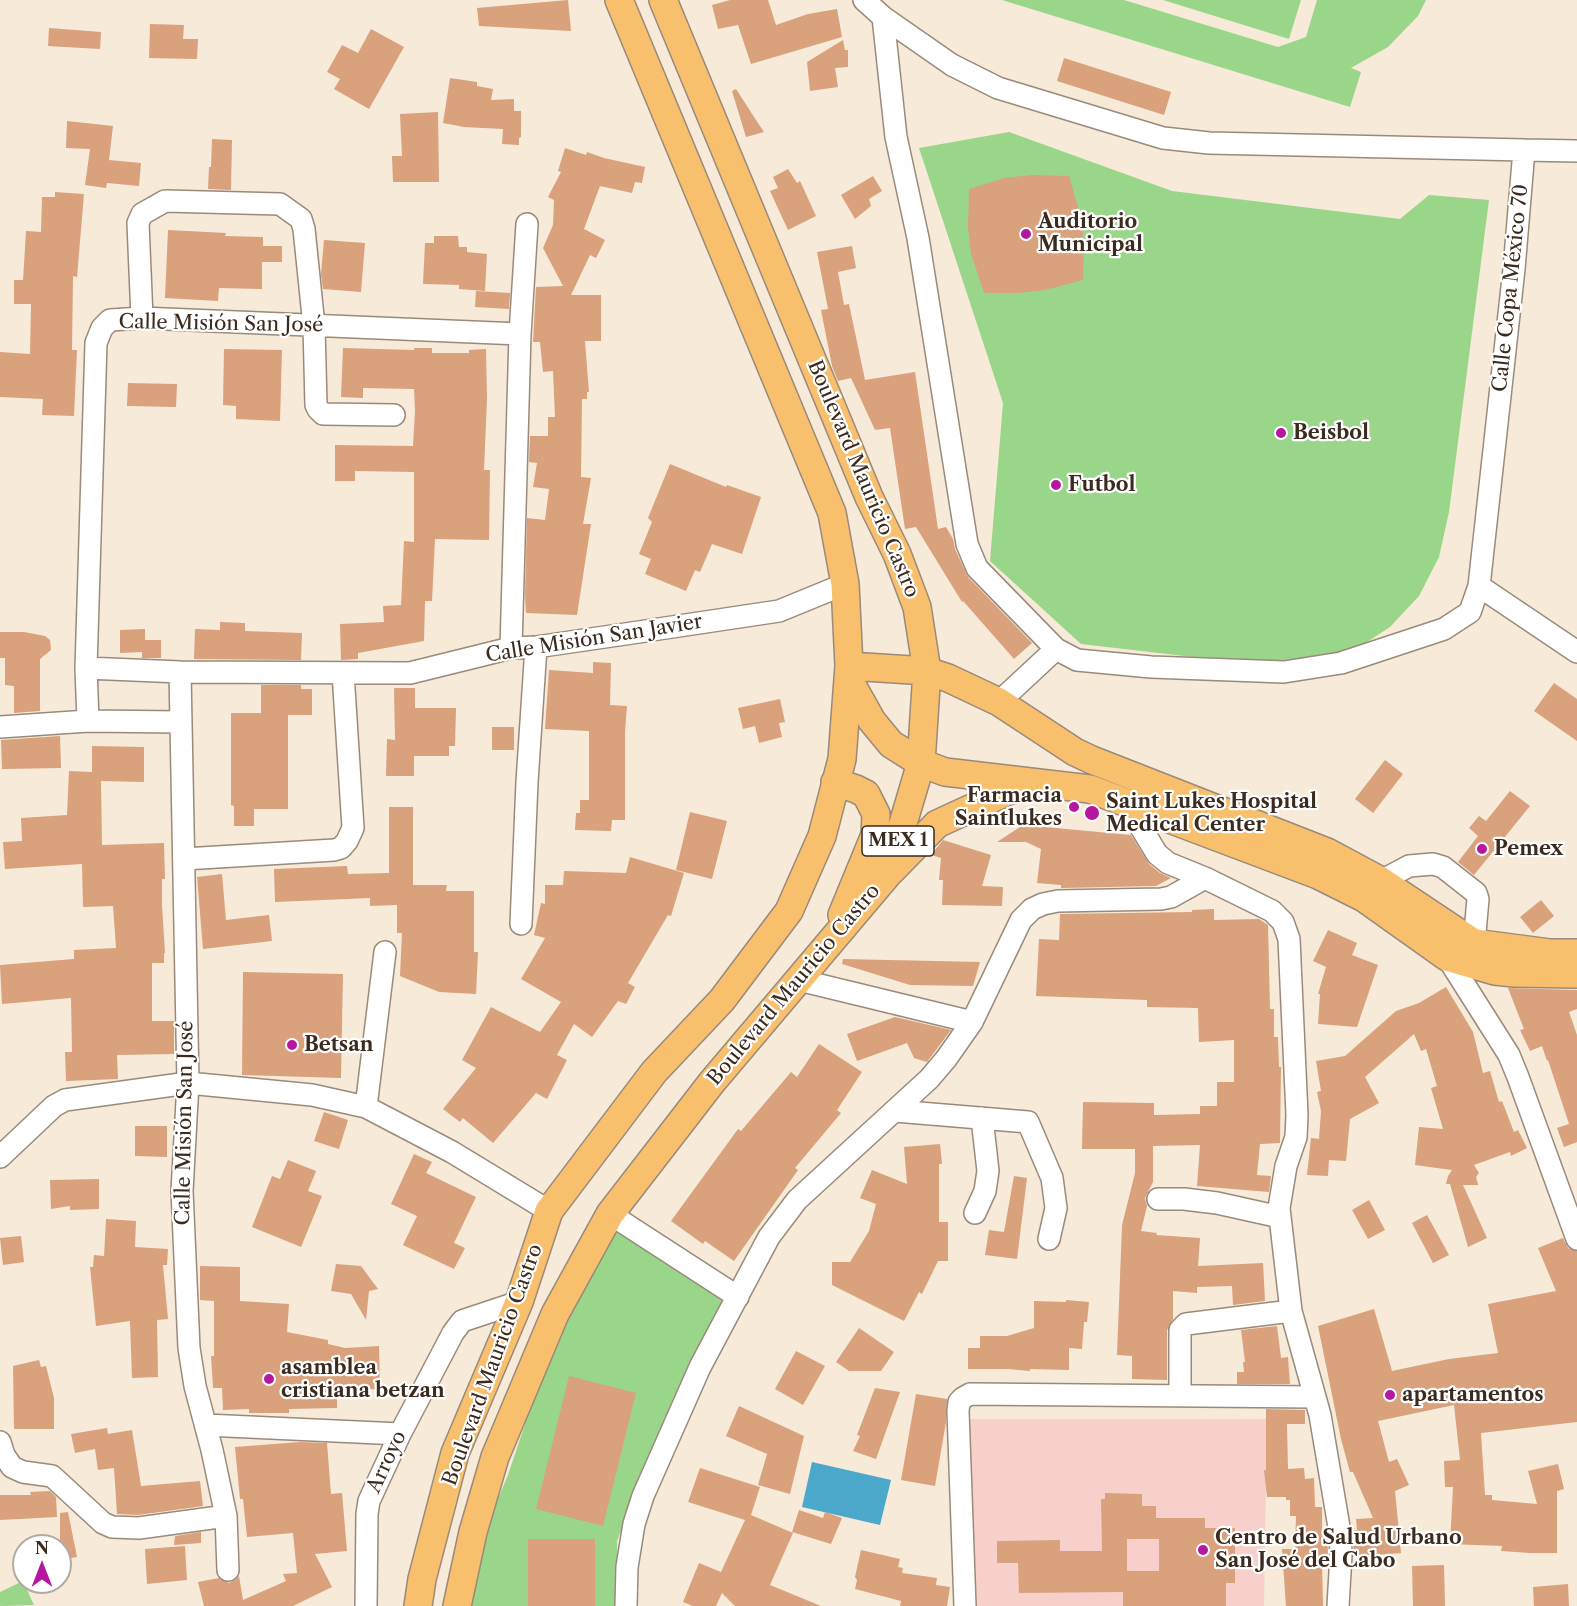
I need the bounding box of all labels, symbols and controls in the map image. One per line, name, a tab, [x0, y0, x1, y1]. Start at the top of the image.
street label: Calle Copa México 70	[1488, 183, 1534, 393]
place label: Auditorio Municipal	[1038, 210, 1143, 257]
marker: Auditorio Municipal	[1019, 227, 1033, 241]
street label: Calle Misión San José	[118, 310, 324, 338]
street label: Boulevard Mauricio Castro	[802, 357, 924, 601]
place label: Beisbol	[1293, 421, 1369, 445]
marker: Beisbol	[1274, 426, 1288, 440]
place label: Futbol	[1068, 473, 1136, 497]
marker: Futbol	[1049, 478, 1063, 492]
street label: Calle Misión San Javier	[484, 610, 704, 668]
place label: Farmacia Saintlukes	[955, 784, 1062, 831]
place label: Saint Lukes Hospital Medical Center	[1106, 790, 1317, 837]
marker: Farmacia Saintlukes	[1067, 800, 1081, 814]
marker: Saint Lukes Hospital Medical Center	[1083, 804, 1101, 822]
road number: MEX 1	[862, 826, 934, 856]
place label: Pemex	[1494, 837, 1563, 861]
marker: Pemex	[1475, 842, 1489, 856]
street label: Boulevard Mauricio Castro	[703, 879, 885, 1091]
street label: Calle Misión San José	[171, 1020, 199, 1226]
place label: Betsan	[304, 1033, 373, 1057]
marker: Betsan	[285, 1038, 299, 1052]
street label: Boulevard Mauricio Castro	[438, 1241, 548, 1489]
place label: asamblea cristiana betzan	[281, 1356, 445, 1403]
marker: asamblea cristiana betzan	[262, 1372, 276, 1386]
place label: apartamentos	[1402, 1383, 1544, 1407]
marker: apartamentos	[1383, 1388, 1397, 1402]
street label: Arroyo	[362, 1427, 412, 1497]
place label: Centro de Salud Urbano San José del Cabo	[1215, 1526, 1462, 1573]
north arrow	[12, 1534, 72, 1594]
text: N	[35, 1538, 49, 1558]
marker: Centro de Salud Urbano San José del Cabo	[1196, 1543, 1210, 1557]

